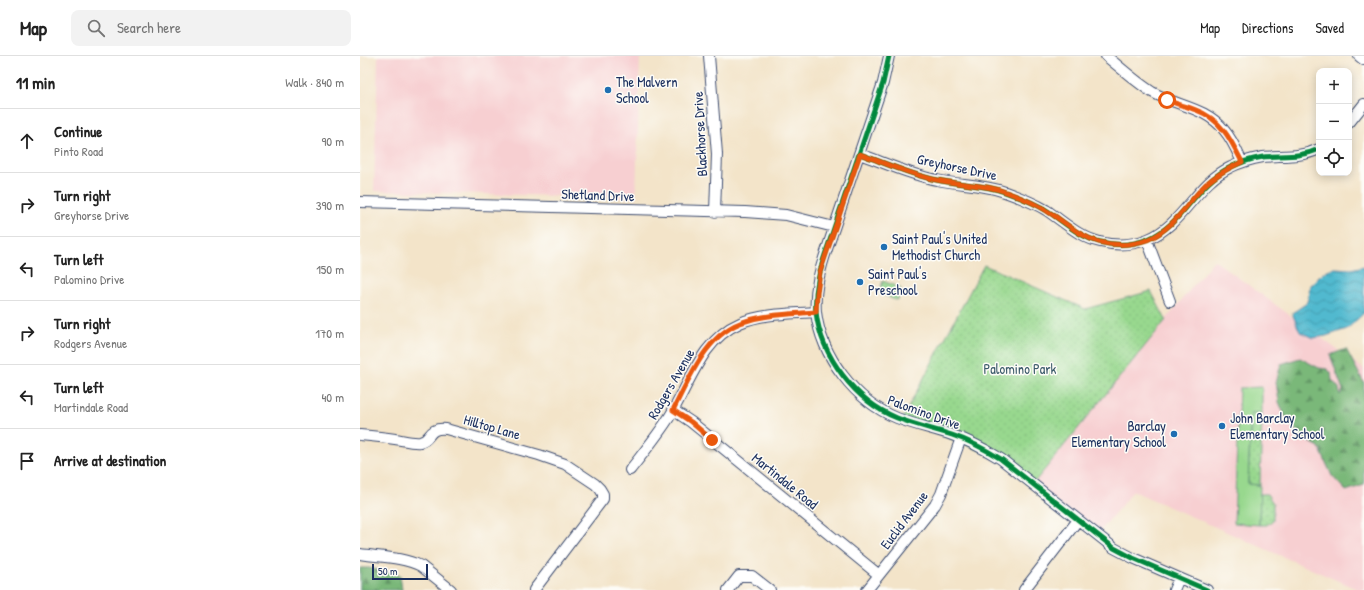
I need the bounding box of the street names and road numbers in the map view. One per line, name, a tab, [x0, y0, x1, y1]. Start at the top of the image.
street label: Blackhorse Drive	[688, 91, 711, 177]
street label: Greyhorse Drive	[915, 149, 999, 185]
street label: Shetland Drive	[561, 184, 635, 205]
street label: Rodgers Avenue	[643, 345, 700, 423]
street label: Palomino Drive	[885, 390, 963, 434]
street label: Hilltop Lane	[461, 409, 523, 445]
street label: Martindale Road	[748, 448, 823, 513]
street label: Euclid Avenue	[875, 486, 932, 553]

